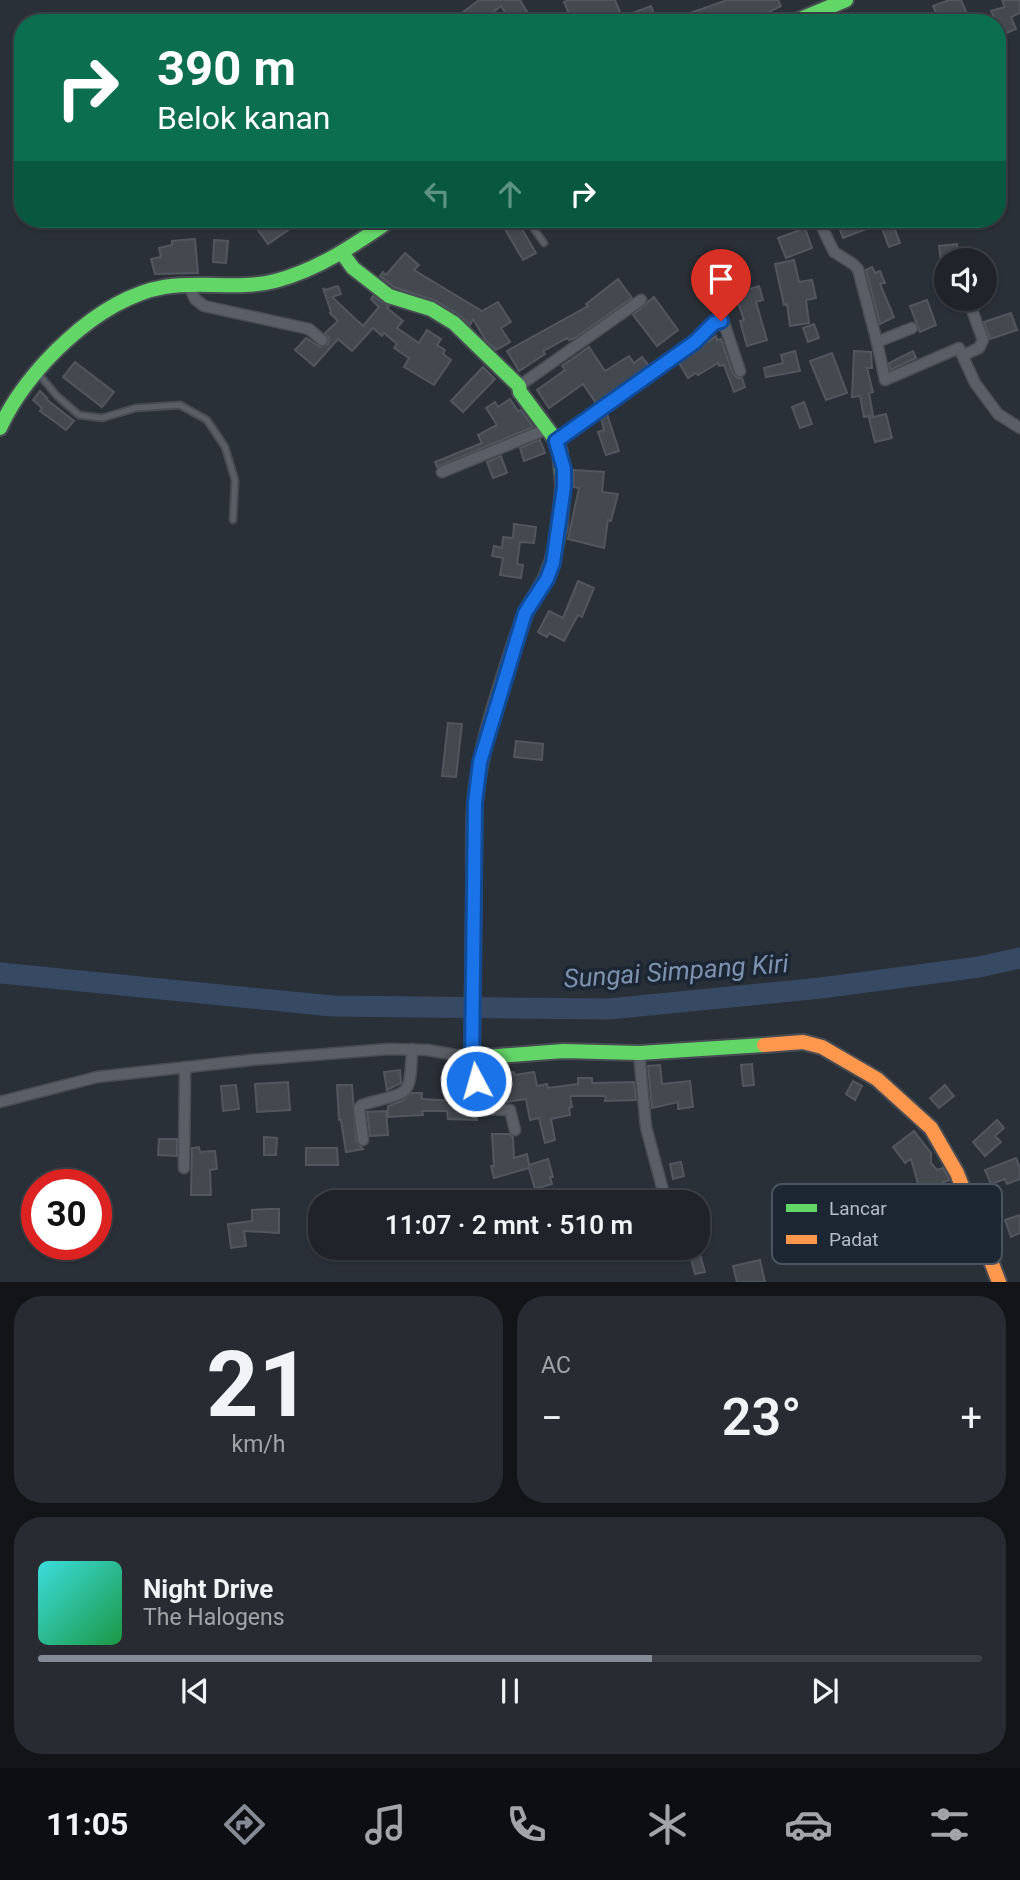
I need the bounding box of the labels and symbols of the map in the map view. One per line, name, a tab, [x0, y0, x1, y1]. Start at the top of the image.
pin	[691, 249, 751, 321]
water label: Sungai Simpang Kiri	[563, 948, 790, 994]
position arrow	[439, 1044, 513, 1118]
speed limit sign: 30	[21, 1169, 112, 1260]
legend	[772, 1184, 1002, 1264]
text: Lancar	[829, 1197, 887, 1220]
text: Padat	[829, 1228, 879, 1251]

